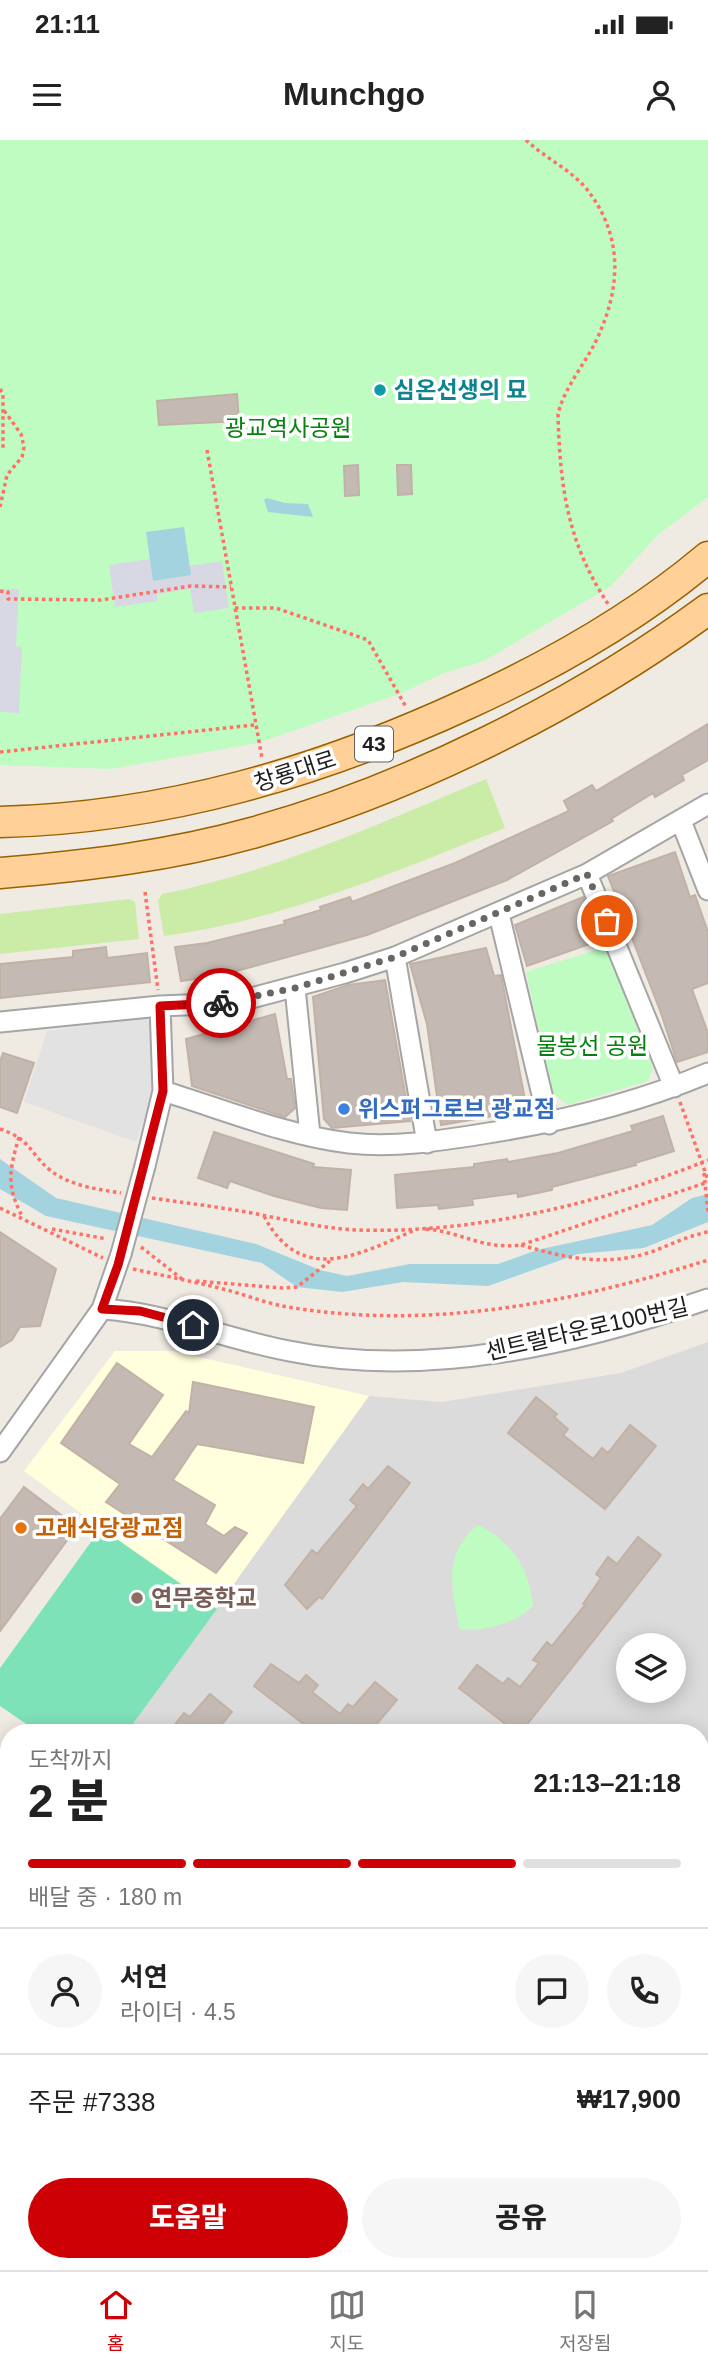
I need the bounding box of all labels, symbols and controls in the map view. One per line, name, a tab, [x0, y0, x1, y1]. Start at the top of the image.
text: 21:11	[35, 9, 100, 39]
icon: menu	[28, 76, 66, 114]
text: Munchgo	[283, 76, 425, 112]
icon: person	[642, 76, 680, 114]
place label: 심온선생의 묘	[394, 377, 527, 403]
marker: 심온선생의 묘	[372, 382, 388, 398]
park label: 광교역사공원	[225, 415, 351, 441]
road number: 43	[355, 726, 393, 762]
street label: 창룡대로	[251, 746, 339, 796]
pin	[577, 891, 637, 951]
icon: bag	[588, 902, 626, 940]
courier	[186, 968, 256, 1038]
icon: bike	[202, 984, 240, 1022]
park label: 물봉선 공원	[536, 1033, 648, 1059]
place label: 위스퍼그로브 광교점	[358, 1096, 555, 1122]
marker: 위스퍼그로브 광교점	[336, 1101, 352, 1117]
street label: 센트럴타운로100번길	[483, 1293, 691, 1365]
pin	[163, 1295, 223, 1355]
icon: home	[174, 1306, 212, 1344]
place label: 고래식당광교점	[35, 1515, 183, 1541]
marker: 고래식당광교점	[13, 1520, 29, 1536]
place label: 연무중학교	[151, 1585, 257, 1611]
marker: 연무중학교	[129, 1590, 145, 1606]
map controls	[616, 1633, 686, 1703]
button: layers	[616, 1633, 686, 1703]
text: 도착까지	[28, 1747, 113, 1773]
text: 21:13–21:18	[534, 1768, 681, 1798]
text: 2 분	[28, 1775, 109, 1827]
text: 배달 중 · 180 m	[28, 1884, 182, 1910]
button: person	[28, 1954, 102, 2028]
button: chat	[515, 1954, 589, 2028]
button: phone	[607, 1954, 681, 2028]
text: 서연	[120, 1962, 168, 1992]
text: 라이더 · 4.5	[120, 1999, 236, 2025]
text: ₩17,900	[577, 2084, 681, 2114]
text: 주문 #7338	[28, 2087, 155, 2117]
button: 도움말	[28, 2178, 348, 2258]
button: 공유	[362, 2178, 681, 2258]
tab: 홈	[97, 2286, 135, 2355]
tab: 지도	[328, 2286, 366, 2355]
tab: 저장됨	[559, 2286, 611, 2355]

